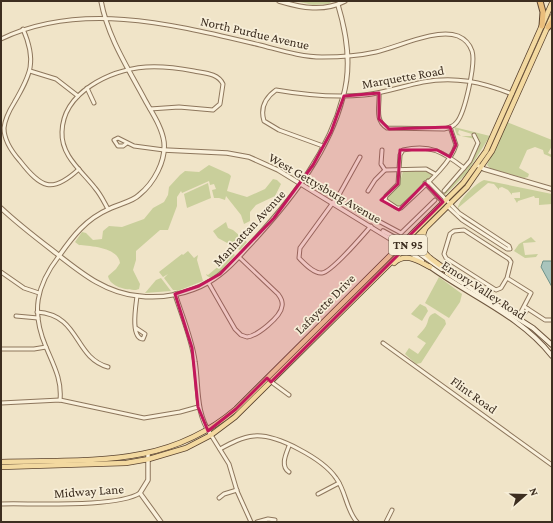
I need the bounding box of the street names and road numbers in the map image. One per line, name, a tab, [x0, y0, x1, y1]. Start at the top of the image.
street label: North Purdue Avenue	[199, 13, 311, 53]
street label: Marquette Road	[361, 62, 446, 92]
street label: West Gettysburg Avenue	[266, 150, 384, 226]
street label: Manhattan Avenue	[210, 186, 288, 269]
road number: TN 95	[389, 235, 427, 255]
street label: Emory Valley Road	[439, 257, 529, 323]
street label: Lafayette Drive	[292, 271, 358, 337]
street label: Flint Road	[448, 373, 500, 417]
street label: Midway Lane	[54, 481, 125, 501]

